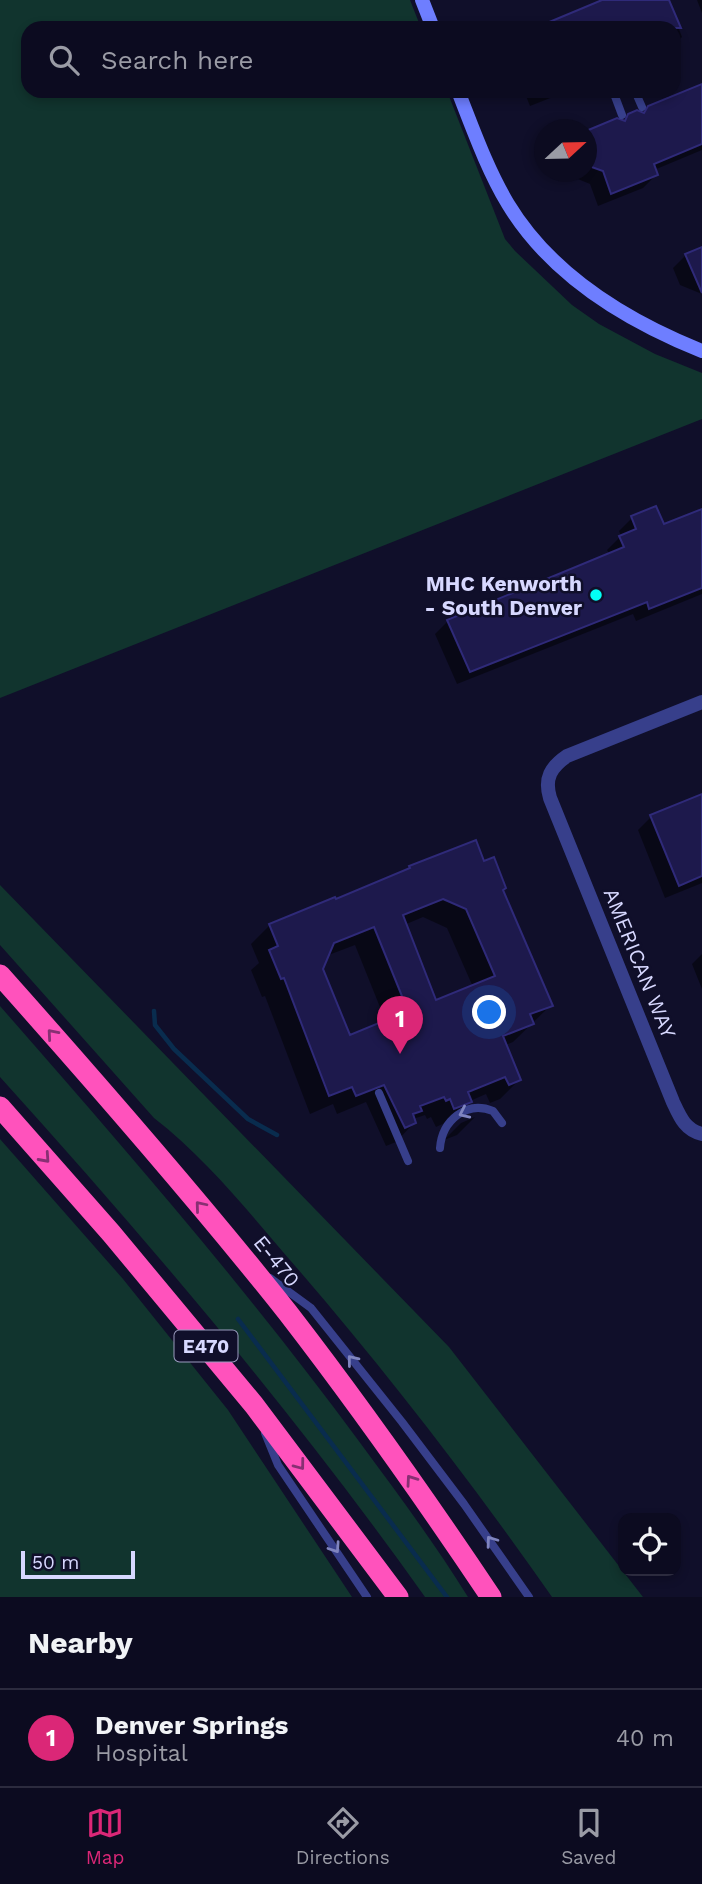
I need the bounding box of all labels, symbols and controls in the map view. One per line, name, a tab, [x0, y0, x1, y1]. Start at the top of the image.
search box	[21, 21, 681, 98]
icon: search	[45, 41, 83, 79]
text: Search here	[101, 45, 253, 75]
north arrow	[534, 119, 597, 182]
place label: MHC Kenworth - South Denver	[425, 571, 582, 620]
marker: MHC Kenworth - South Denver	[588, 587, 604, 603]
street label: AMERICAN WAY	[599, 884, 681, 1042]
your location	[472, 995, 506, 1029]
pin: 1	[377, 996, 423, 1054]
one-way arrow	[48, 1029, 60, 1042]
one-way arrow	[459, 1105, 471, 1119]
one-way arrow	[37, 1150, 49, 1163]
one-way arrow	[196, 1201, 209, 1214]
street label: E-470	[249, 1230, 305, 1292]
road number: E470	[174, 1330, 238, 1362]
one-way arrow	[348, 1356, 361, 1368]
one-way arrow	[292, 1457, 305, 1470]
one-way arrow	[407, 1475, 419, 1488]
map controls	[618, 1513, 681, 1576]
button: locate	[618, 1513, 681, 1576]
one-way arrow	[486, 1536, 499, 1549]
one-way arrow	[327, 1541, 340, 1554]
scale bar	[21, 1548, 135, 1580]
text: 50 m	[32, 1551, 79, 1574]
text: Nearby	[28, 1625, 133, 1660]
text: Denver Springs	[95, 1710, 288, 1740]
text: 1	[46, 1725, 56, 1752]
text: 40 m	[616, 1725, 674, 1752]
text: Hospital	[95, 1740, 188, 1767]
tab: Map	[86, 1804, 124, 1869]
tab: Directions	[296, 1804, 390, 1869]
tab: Saved	[561, 1804, 616, 1869]

